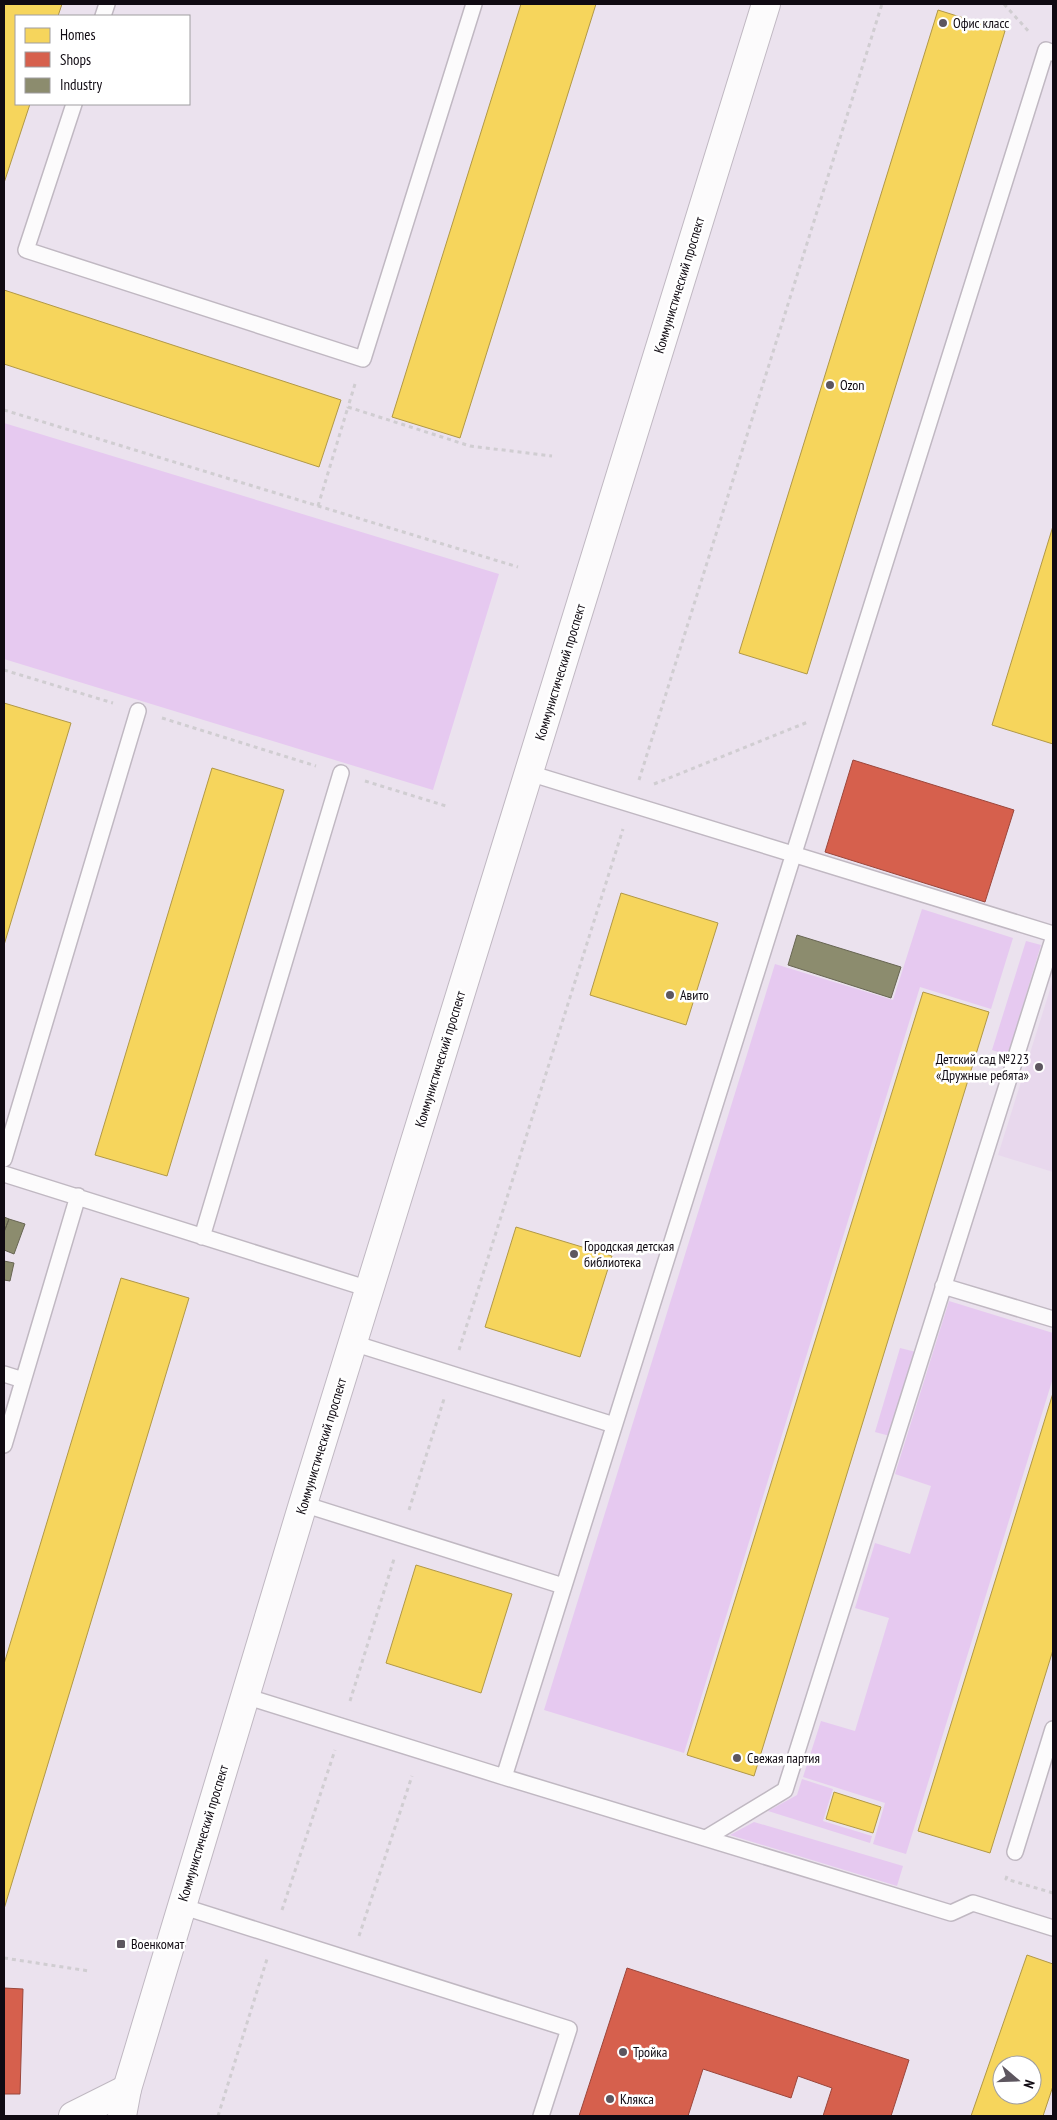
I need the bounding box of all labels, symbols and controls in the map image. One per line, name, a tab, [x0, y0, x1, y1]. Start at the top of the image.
place label: Офис класс	[953, 14, 1009, 32]
legend	[15, 15, 190, 105]
marker: Офис класс	[937, 17, 949, 29]
text: Homes	[60, 25, 96, 44]
text: Shops	[60, 50, 91, 69]
text: Industry	[60, 75, 102, 94]
street label: Коммунистический проспект	[650, 214, 708, 355]
place label: Ozon	[840, 376, 865, 394]
marker: Ozon	[824, 379, 836, 391]
street label: Коммунистический проспект	[531, 601, 589, 742]
place label: Авито	[680, 986, 709, 1004]
street label: Коммунистический проспект	[411, 988, 469, 1129]
marker: Авито	[664, 989, 676, 1001]
place label: Детский сад №223 «Дружные ребята»	[936, 1050, 1029, 1084]
marker: Детский сад №223 «Дружные ребята»	[1033, 1061, 1045, 1073]
place label: Городская детская библиотека	[584, 1237, 674, 1271]
marker: Городская детская библиотека	[568, 1248, 580, 1260]
street label: Коммунистический проспект	[292, 1375, 350, 1516]
place label: Свежая партия	[747, 1749, 820, 1767]
marker: Свежая партия	[731, 1752, 743, 1764]
street label: Коммунистический проспект	[174, 1762, 232, 1903]
place label: Военкомат	[131, 1935, 185, 1953]
marker: Военкомат	[115, 1938, 127, 1950]
place label: Тройка	[633, 2043, 667, 2061]
marker: Тройка	[617, 2046, 629, 2058]
north arrow	[992, 2055, 1042, 2105]
text: N	[1020, 2078, 1039, 2091]
place label: Клякса	[620, 2090, 654, 2108]
marker: Клякса	[604, 2093, 616, 2105]

